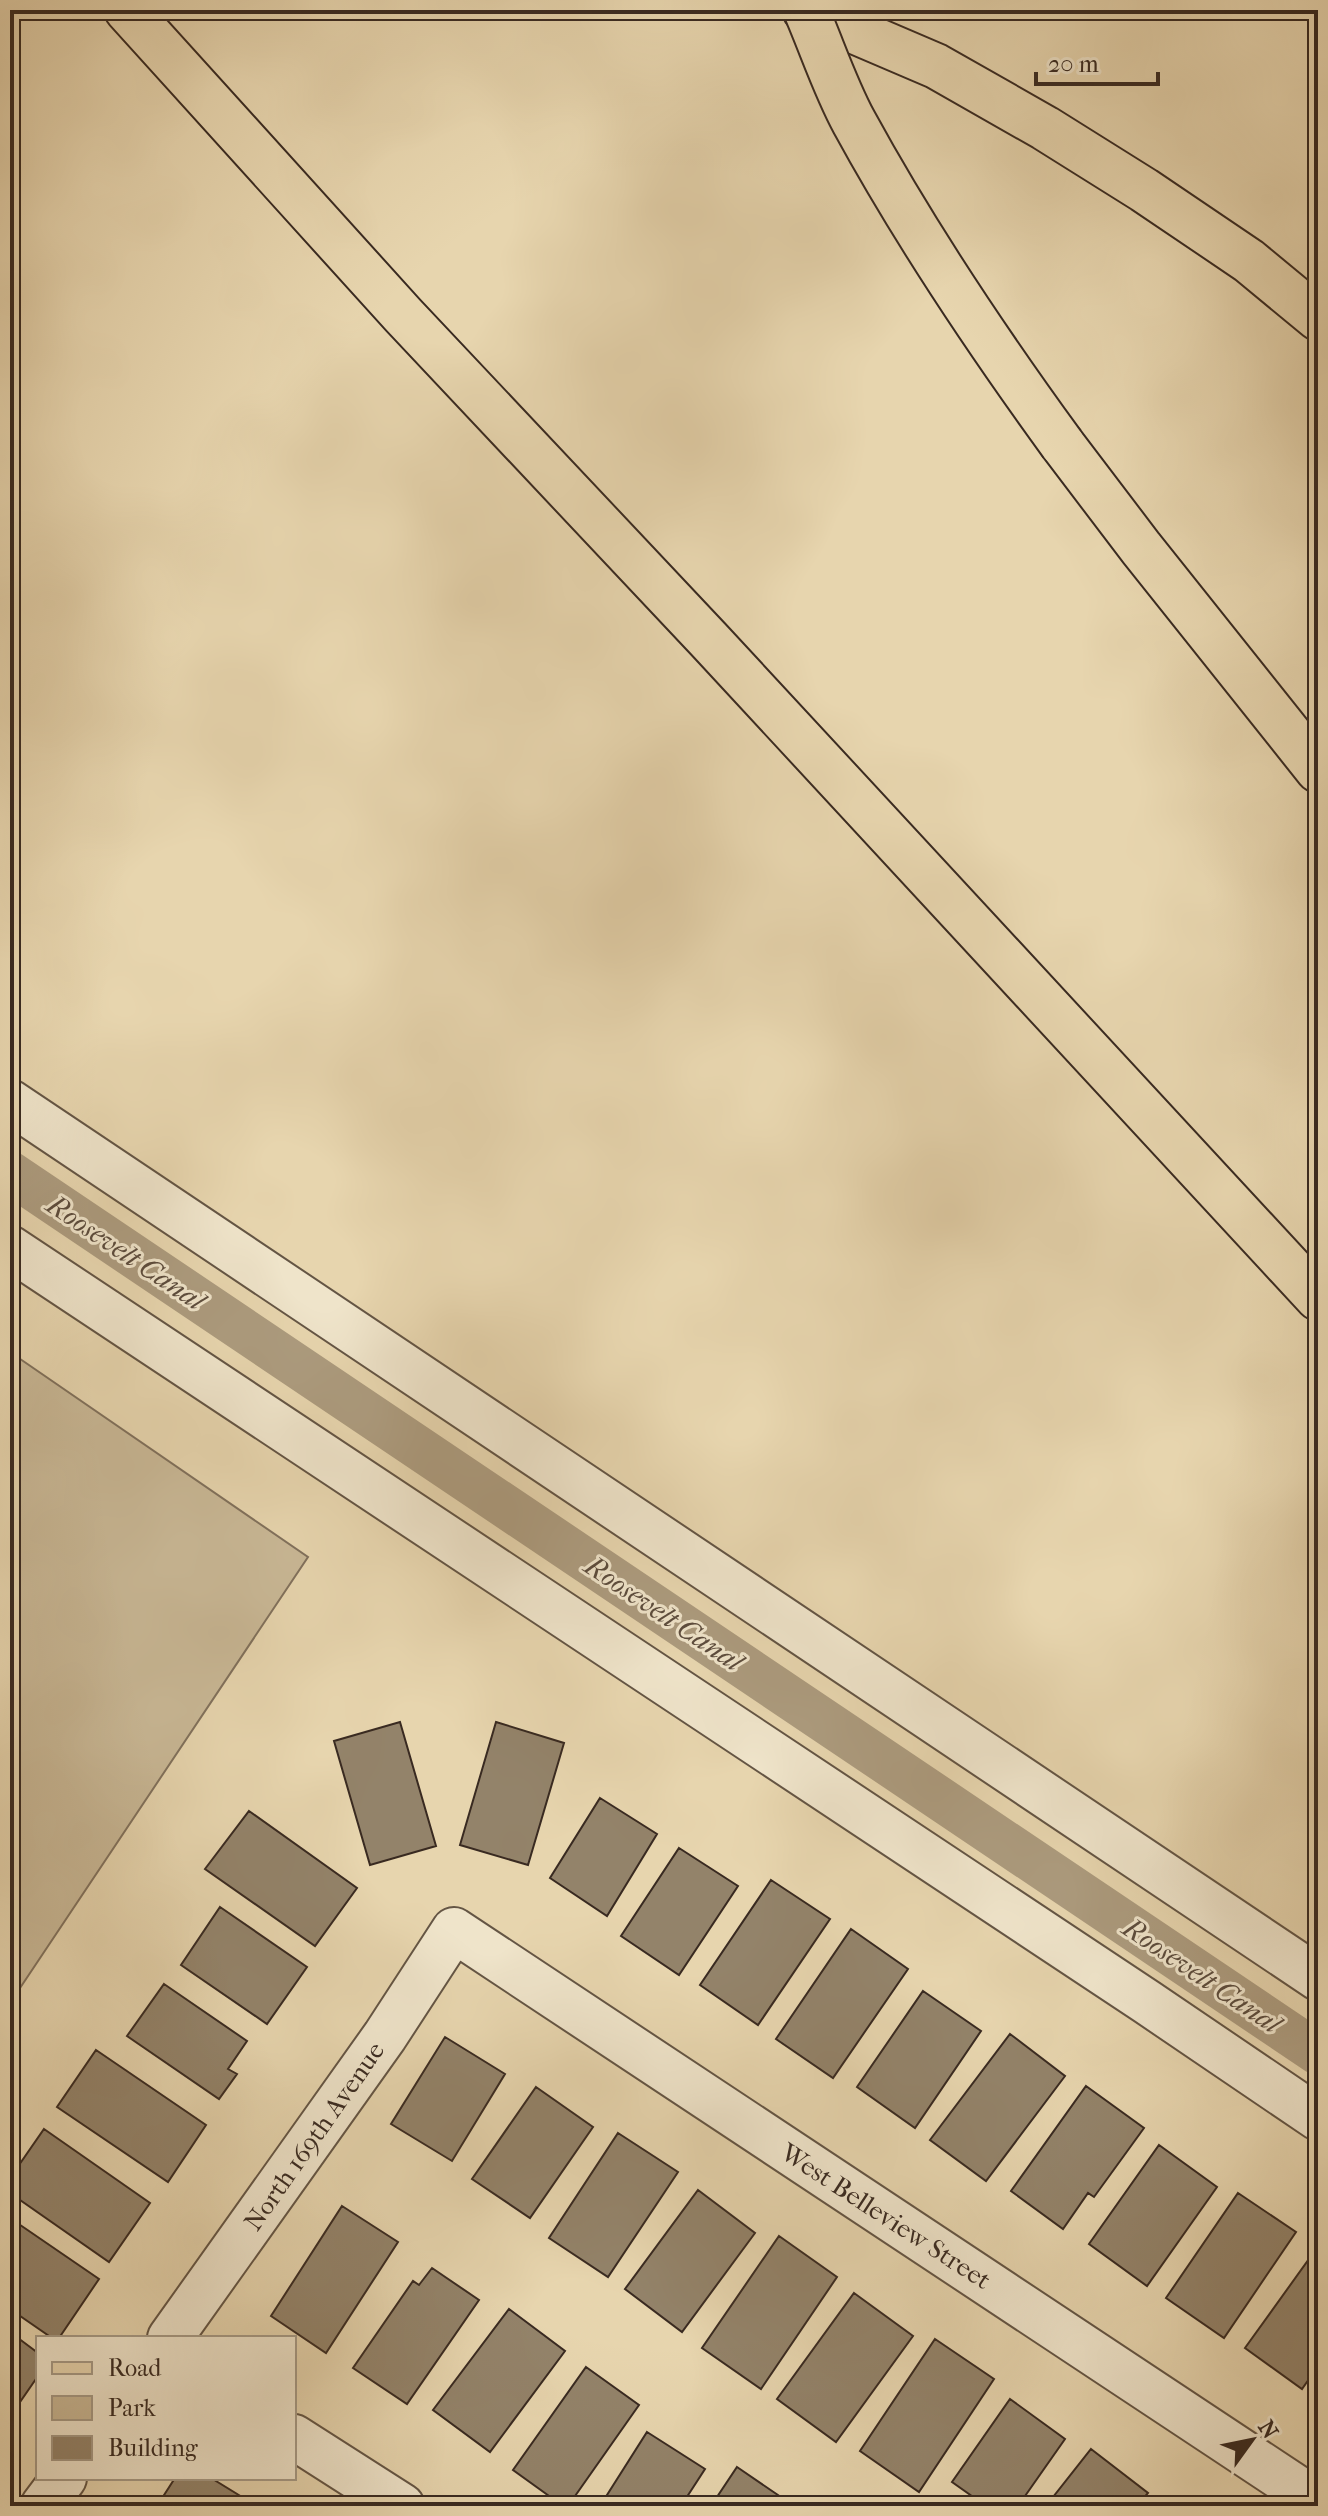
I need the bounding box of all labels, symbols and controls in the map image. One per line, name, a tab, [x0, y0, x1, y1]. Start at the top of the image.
scale bar	[1036, 36, 1158, 86]
text: 20 m	[1048, 50, 1099, 78]
water label: Roosevelt Canal	[39, 1187, 213, 1319]
water label: Roosevelt Canal	[577, 1548, 751, 1680]
water label: Roosevelt Canal	[1115, 1910, 1289, 2042]
street label: North 169th Avenue	[238, 2036, 391, 2237]
street label: West Belleview Street	[774, 2136, 997, 2296]
legend	[36, 2336, 296, 2480]
text: Road	[108, 2354, 162, 2382]
text: Park	[108, 2394, 156, 2422]
north arrow	[1212, 2400, 1292, 2480]
text: N	[1252, 2416, 1284, 2444]
text: Building	[108, 2434, 199, 2462]

